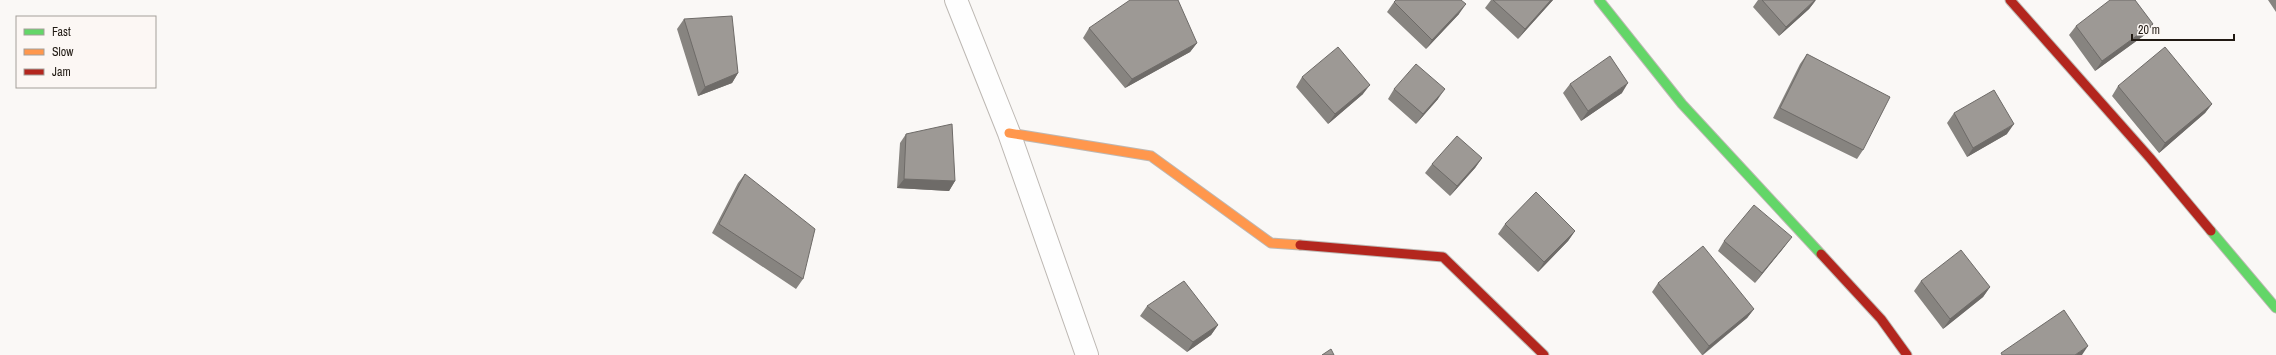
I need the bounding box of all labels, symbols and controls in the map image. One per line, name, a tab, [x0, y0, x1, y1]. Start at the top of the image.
legend	[16, 16, 156, 88]
scale bar	[2132, 16, 2234, 42]
text: 20 m	[2138, 22, 2160, 38]
text: Fast	[52, 24, 71, 40]
text: Slow	[52, 44, 74, 60]
text: Jam	[52, 64, 71, 80]

